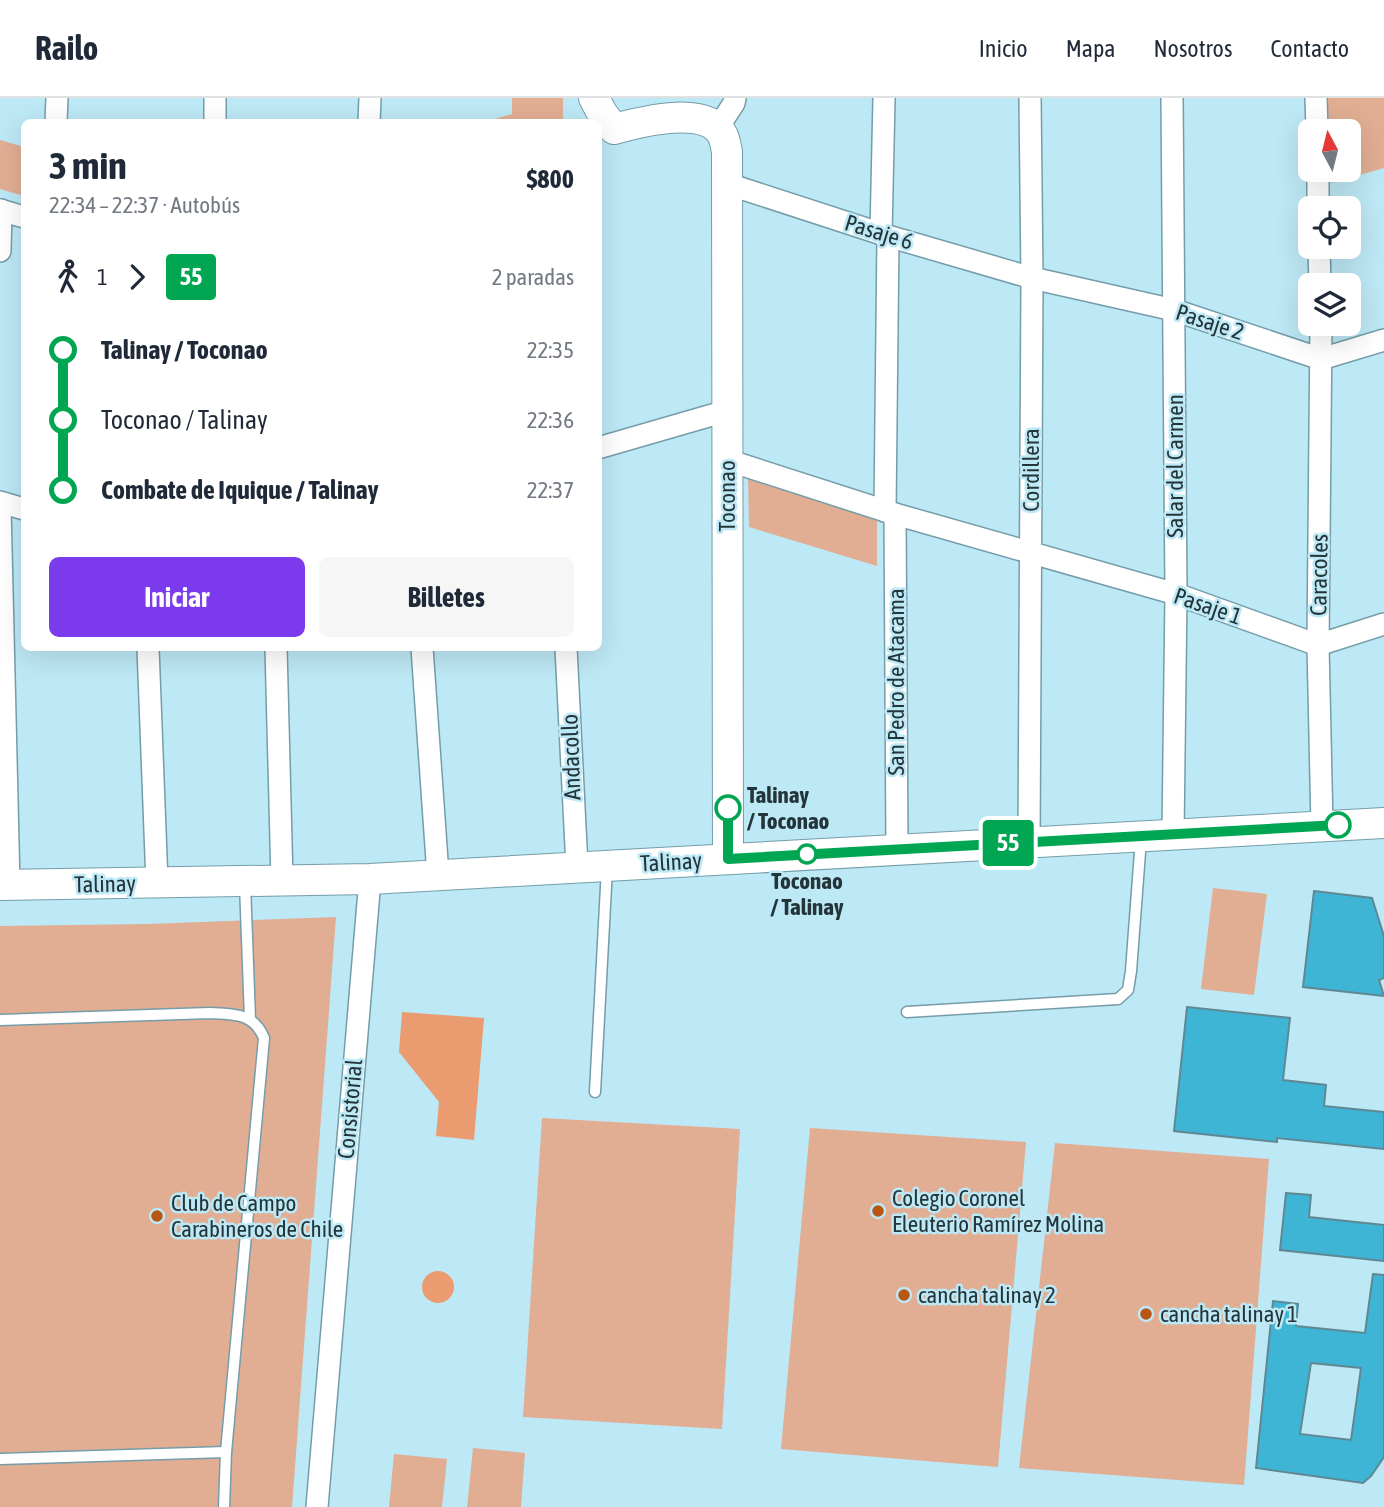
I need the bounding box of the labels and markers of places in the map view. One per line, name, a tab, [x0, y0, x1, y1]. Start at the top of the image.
place label: Talinay / Toconao	[747, 782, 830, 834]
marker: Talinay / Toconao	[715, 795, 741, 821]
unlabelled marker	[1325, 812, 1351, 838]
marker: Toconao / Talinay	[797, 844, 817, 864]
place label: Toconao / Talinay	[771, 868, 844, 920]
place label: Colegio Coronel Eleuterio Ramírez Molina	[892, 1185, 1104, 1237]
place label: Club de Campo Carabineros de Chile	[171, 1190, 343, 1242]
marker: Colegio Coronel Eleuterio Ramírez Molina	[870, 1203, 886, 1219]
marker: Club de Campo Carabineros de Chile	[149, 1208, 165, 1224]
place label: cancha talinay 2	[918, 1282, 1056, 1308]
marker: cancha talinay 2	[896, 1287, 912, 1303]
place label: cancha talinay 1	[1160, 1301, 1298, 1327]
marker: cancha talinay 1	[1138, 1306, 1154, 1322]

